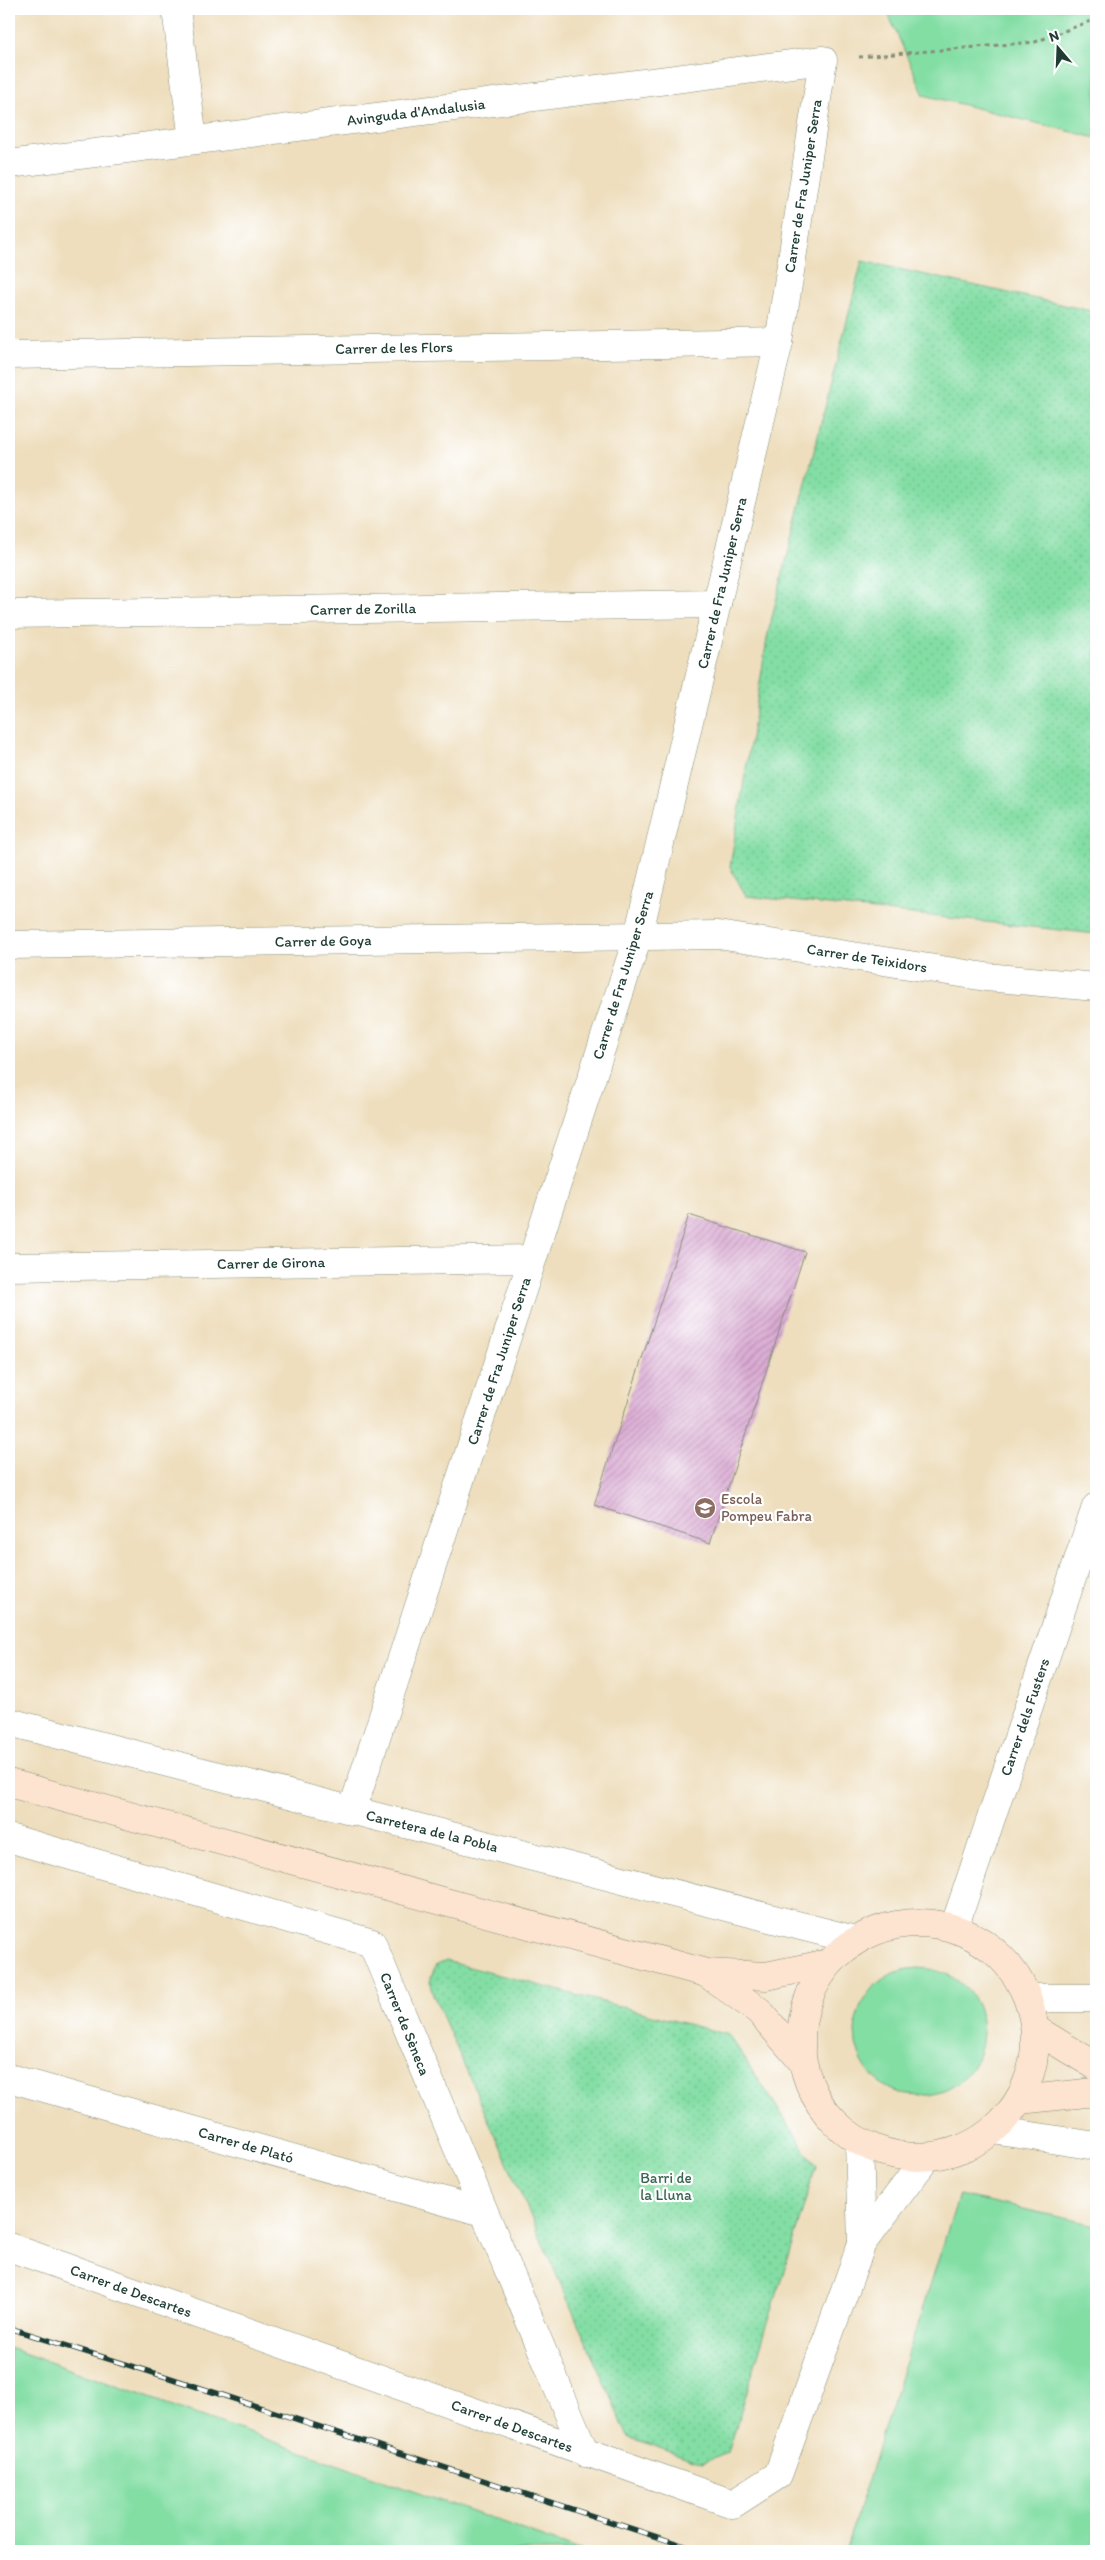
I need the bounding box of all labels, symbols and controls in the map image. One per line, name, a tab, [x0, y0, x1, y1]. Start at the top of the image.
north arrow	[1032, 22, 1082, 72]
text: N	[1047, 27, 1061, 46]
street label: Avinguda d'Andalusia	[346, 95, 486, 129]
street label: Carrer de Fra Juniper Serra	[780, 98, 826, 274]
street label: Carrer de les Flors	[335, 338, 453, 358]
street label: Carrer de Fra Juniper Serra	[693, 495, 751, 671]
street label: Carrer de Zorilla	[310, 599, 417, 619]
street label: Carrer de Fra Juniper Serra	[589, 888, 657, 1062]
street label: Carrer de Goya	[274, 931, 372, 951]
street label: Carrer de Teixidors	[805, 940, 929, 976]
street label: Carrer de Girona	[217, 1253, 325, 1273]
street label: Carrer de Fra Juniper Serra	[463, 1274, 535, 1447]
place label: Escola Pompeu Fabra	[721, 1490, 812, 1525]
school or university icon: Escola Pompeu Fabra	[693, 1496, 717, 1520]
street label: Carrer dels Fusters	[996, 1655, 1054, 1778]
street label: Carretera de la Pobla	[364, 1806, 500, 1856]
street label: Carrer de Sèneca	[376, 1970, 434, 2079]
street label: Carrer de Plató	[196, 2123, 296, 2167]
park label: Barri de la Lluna	[640, 2169, 692, 2204]
street label: Carrer de Descartes	[68, 2261, 195, 2321]
street label: Carrer de Descartes	[449, 2396, 576, 2456]

